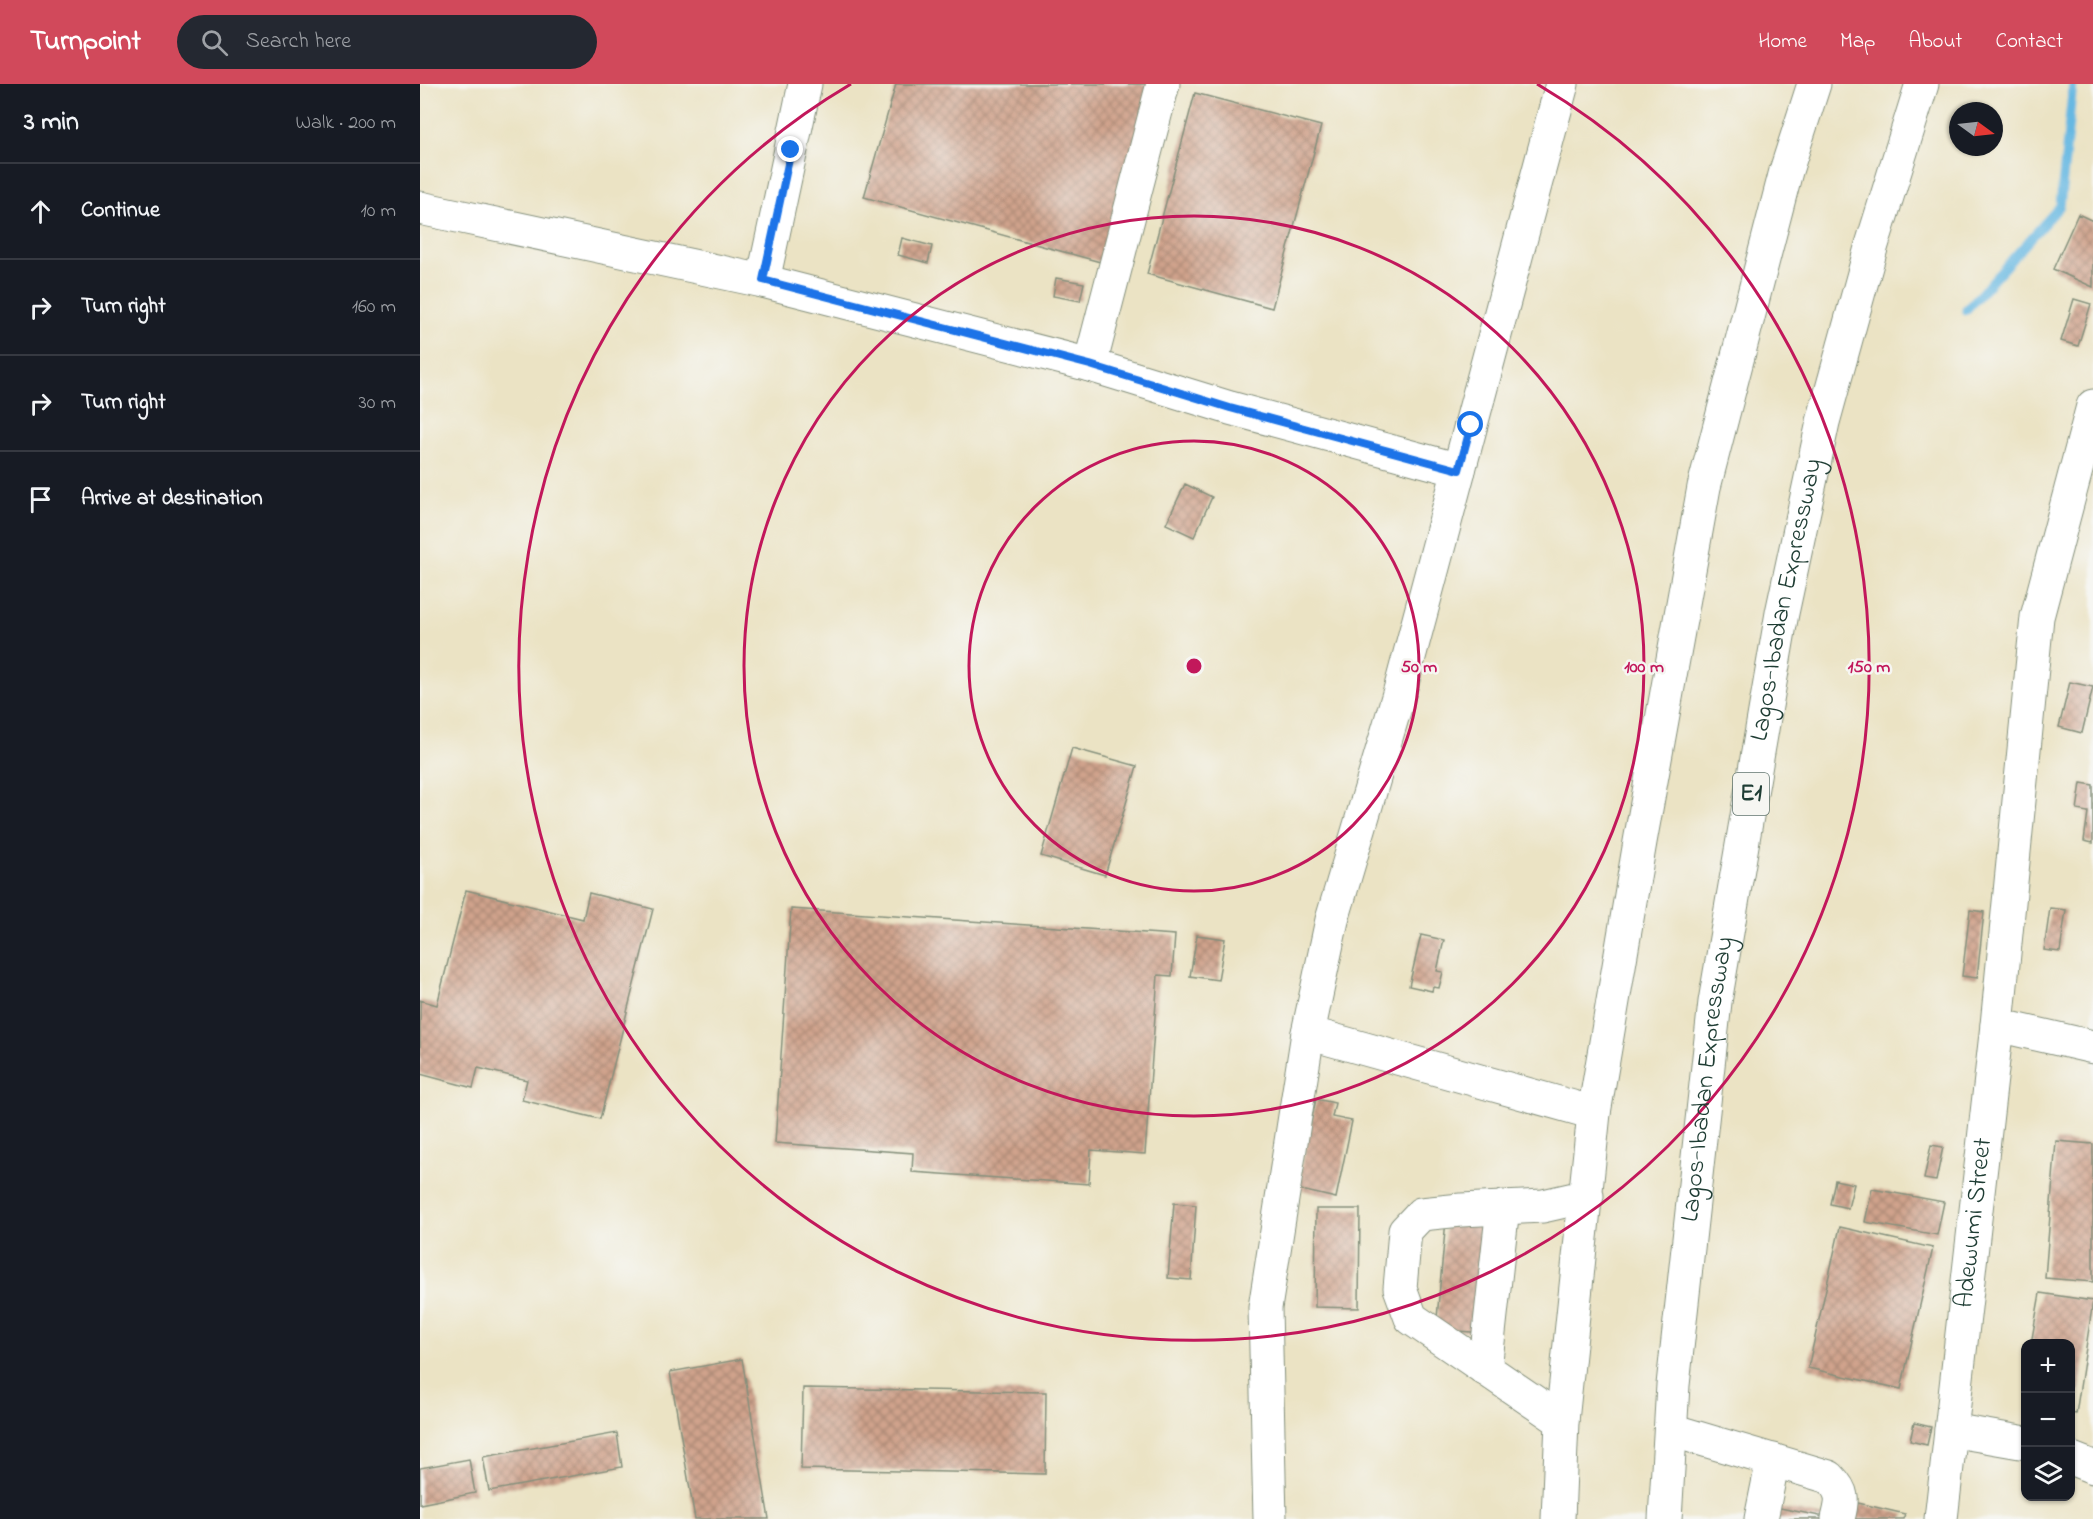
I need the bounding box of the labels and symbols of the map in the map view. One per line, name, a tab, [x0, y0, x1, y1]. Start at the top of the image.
north arrow	[1949, 102, 2003, 156]
route end	[777, 136, 803, 162]
route start	[1457, 411, 1483, 437]
street label: Lagos-Ibadan Expressway	[1741, 455, 1834, 744]
text: 50 m	[1401, 655, 1437, 681]
text: 100 m	[1624, 655, 1664, 681]
text: 150 m	[1848, 655, 1890, 681]
centre of rings	[1184, 656, 1204, 676]
road number: E1	[1733, 773, 1769, 815]
street label: Lagos-Ibadan Expressway	[1672, 934, 1745, 1224]
street label: Adewumi Street	[1946, 1135, 2003, 1310]

